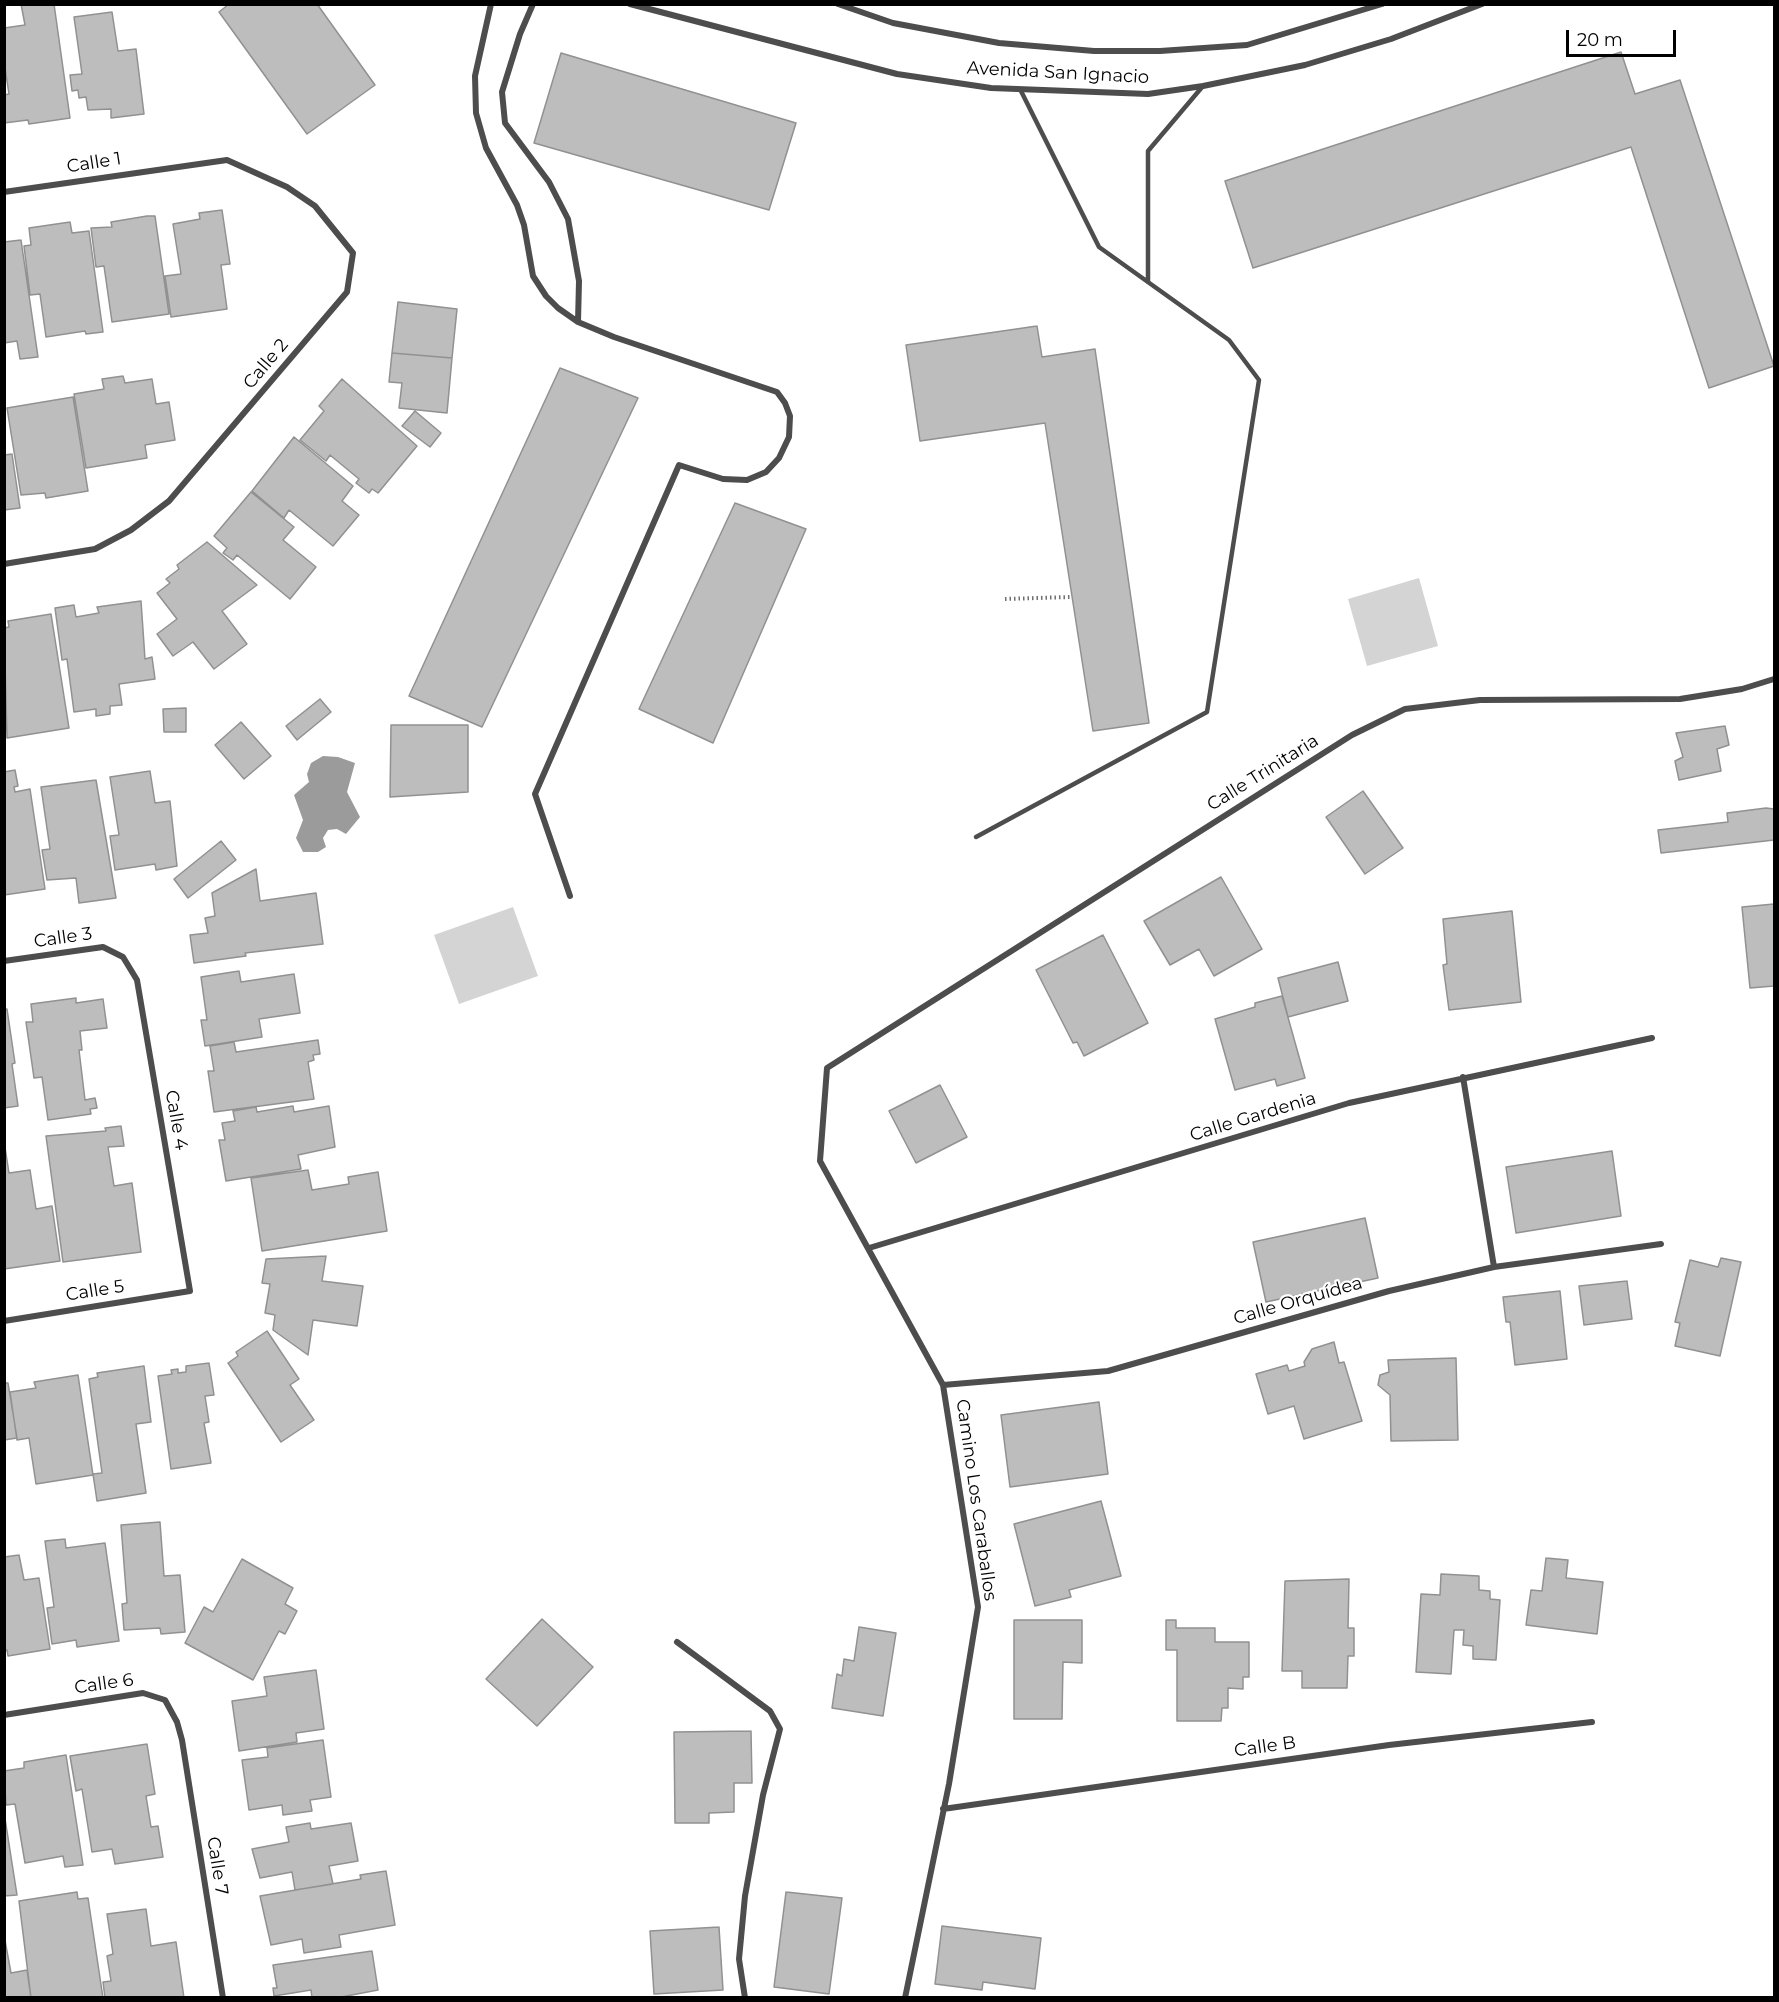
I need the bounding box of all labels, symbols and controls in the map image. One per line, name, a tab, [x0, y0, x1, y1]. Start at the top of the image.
scale bar	[1569, 18, 1678, 56]
text: 20 m	[1577, 29, 1623, 51]
street label: Avenida San Ignacio	[966, 57, 1150, 89]
street label: Calle 1	[65, 148, 123, 178]
street label: Calle 2	[239, 335, 293, 393]
street label: Calle Trinitaria	[1203, 730, 1323, 816]
street label: Calle 3	[32, 923, 94, 953]
street label: Calle 4	[160, 1088, 192, 1152]
street label: Calle Gardenia	[1187, 1088, 1319, 1146]
street label: Calle Orquídea	[1231, 1272, 1365, 1330]
street label: Calle 5	[64, 1276, 126, 1306]
street label: Camino Los Caraballos	[951, 1398, 1001, 1602]
street label: Calle 6	[73, 1669, 135, 1699]
street label: Calle B	[1233, 1732, 1297, 1762]
street label: Calle 7	[202, 1835, 232, 1897]

